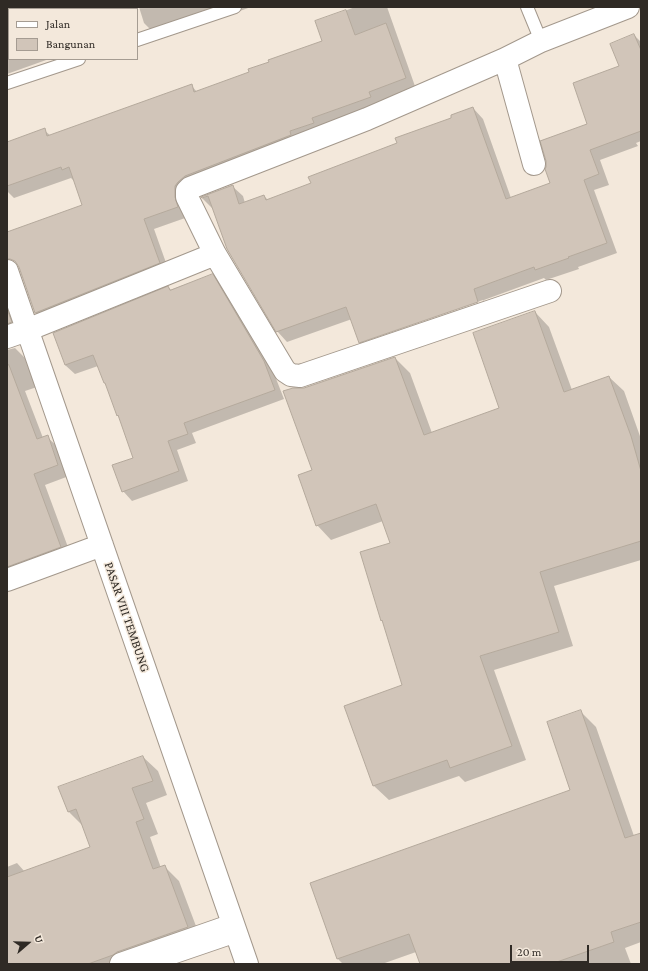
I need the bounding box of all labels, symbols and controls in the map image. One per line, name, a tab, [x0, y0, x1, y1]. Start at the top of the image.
legend	[8, 8, 138, 60]
text: Jalan	[46, 17, 70, 31]
text: Bangunan	[46, 37, 95, 51]
street label: PASAR VIII TEMBUNG	[101, 560, 153, 674]
north arrow	[8, 923, 48, 963]
text: U	[32, 933, 46, 944]
scale bar	[512, 937, 591, 963]
text: 20 m	[517, 945, 541, 959]

